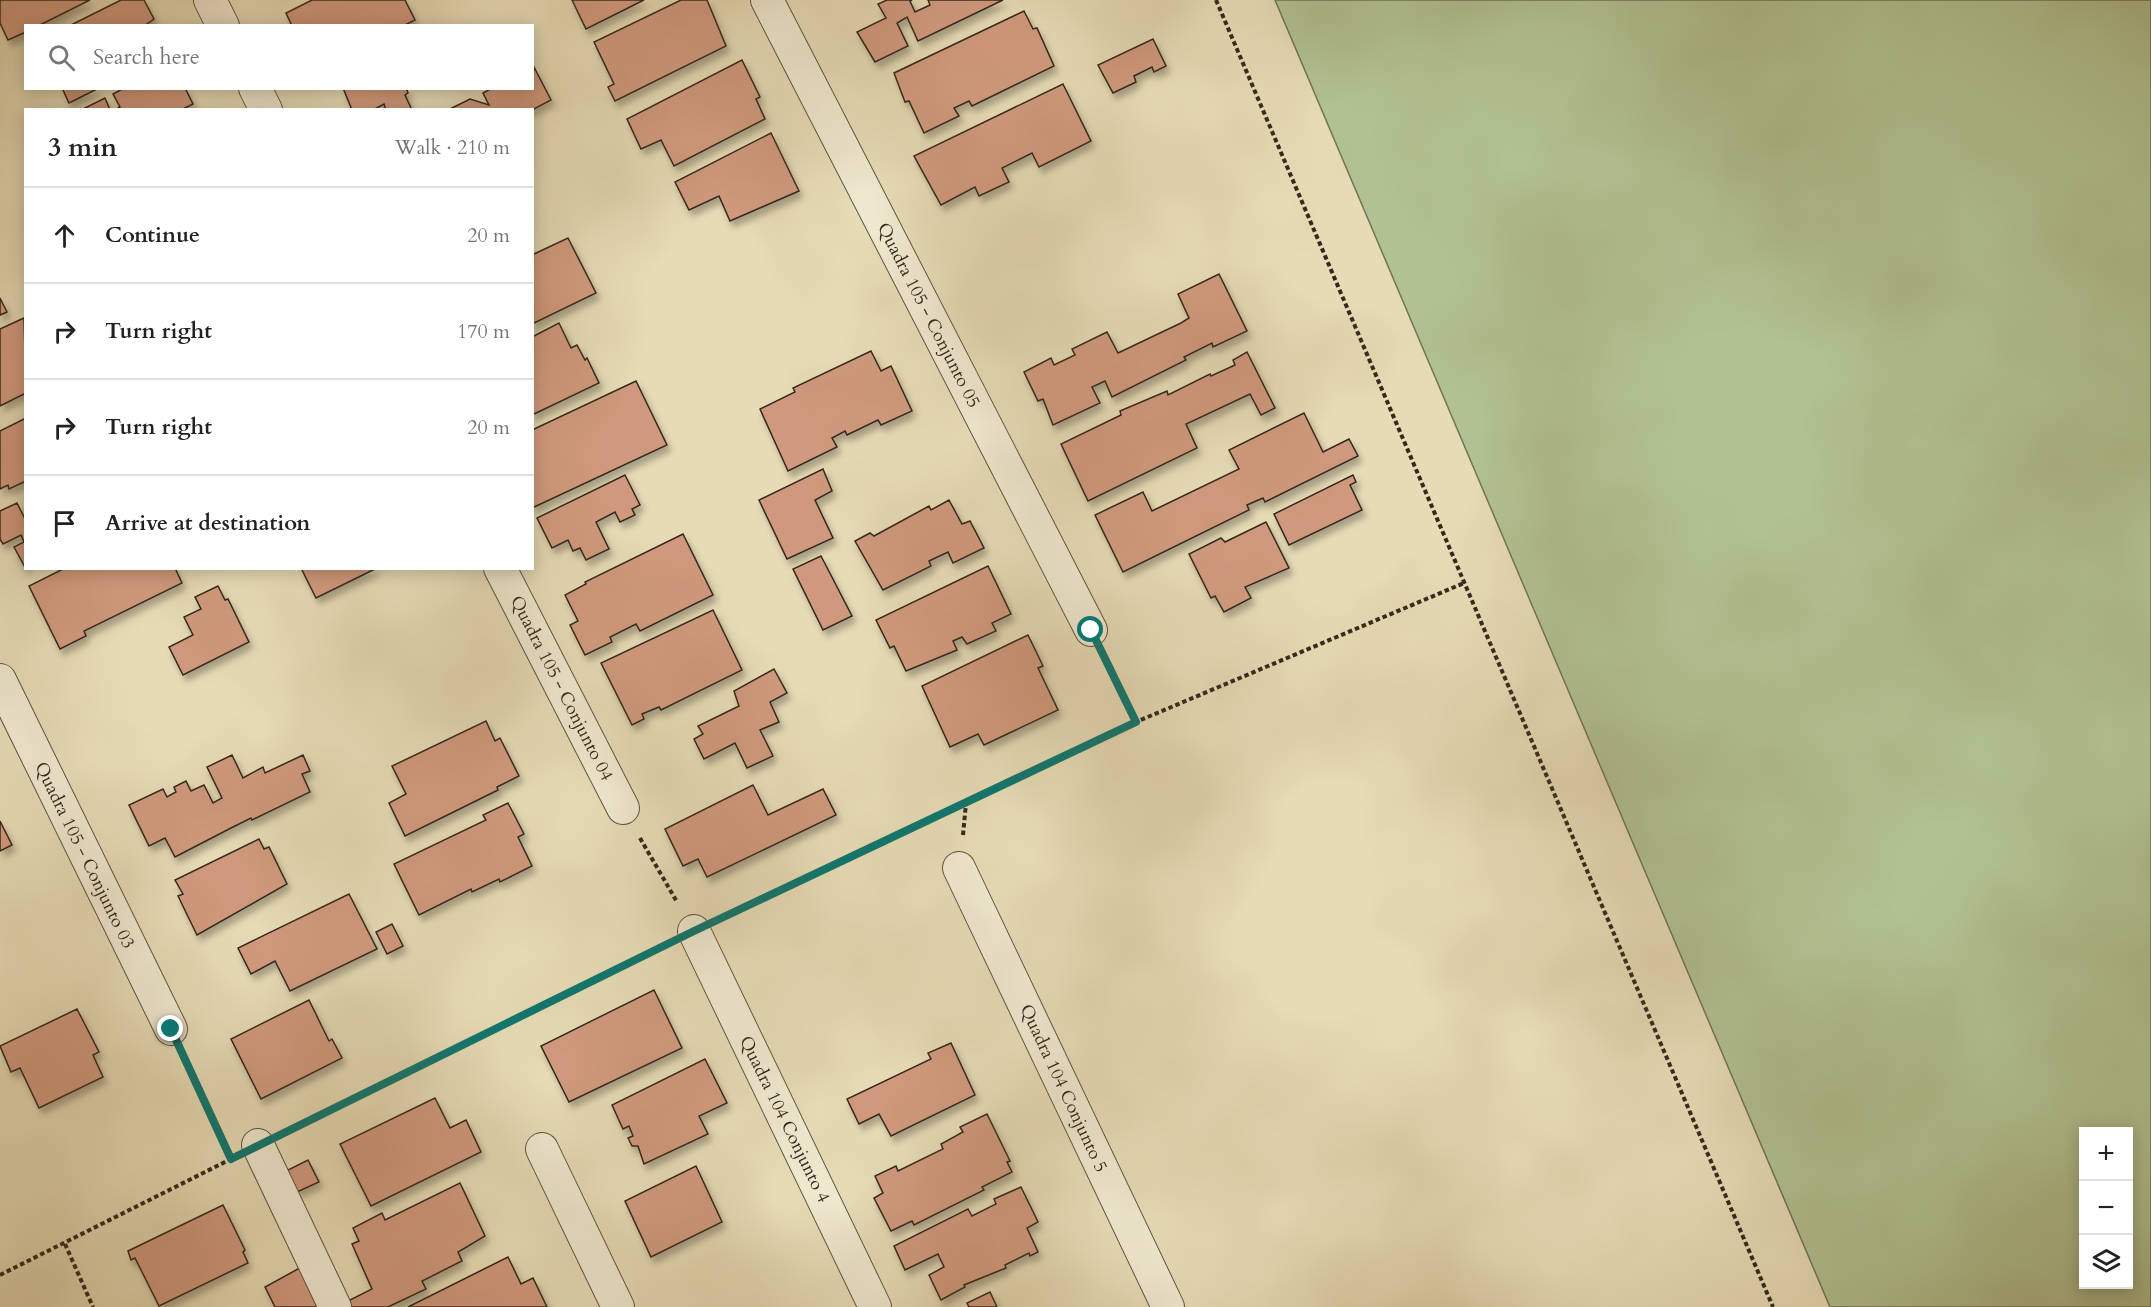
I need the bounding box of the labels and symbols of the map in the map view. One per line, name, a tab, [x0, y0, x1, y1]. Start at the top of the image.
street label: Quadra 105 - Conjunto 05	[871, 218, 986, 412]
street label: Quadra 105 - Conjunto 04	[504, 591, 619, 785]
route start	[1077, 616, 1103, 642]
street label: Quadra 105 - Conjunto 03	[28, 758, 141, 953]
street label: Quadra 104 Conjunto 5	[1014, 1000, 1114, 1176]
route end	[157, 1015, 183, 1041]
street label: Quadra 104 Conjunto 4	[733, 1032, 836, 1207]

